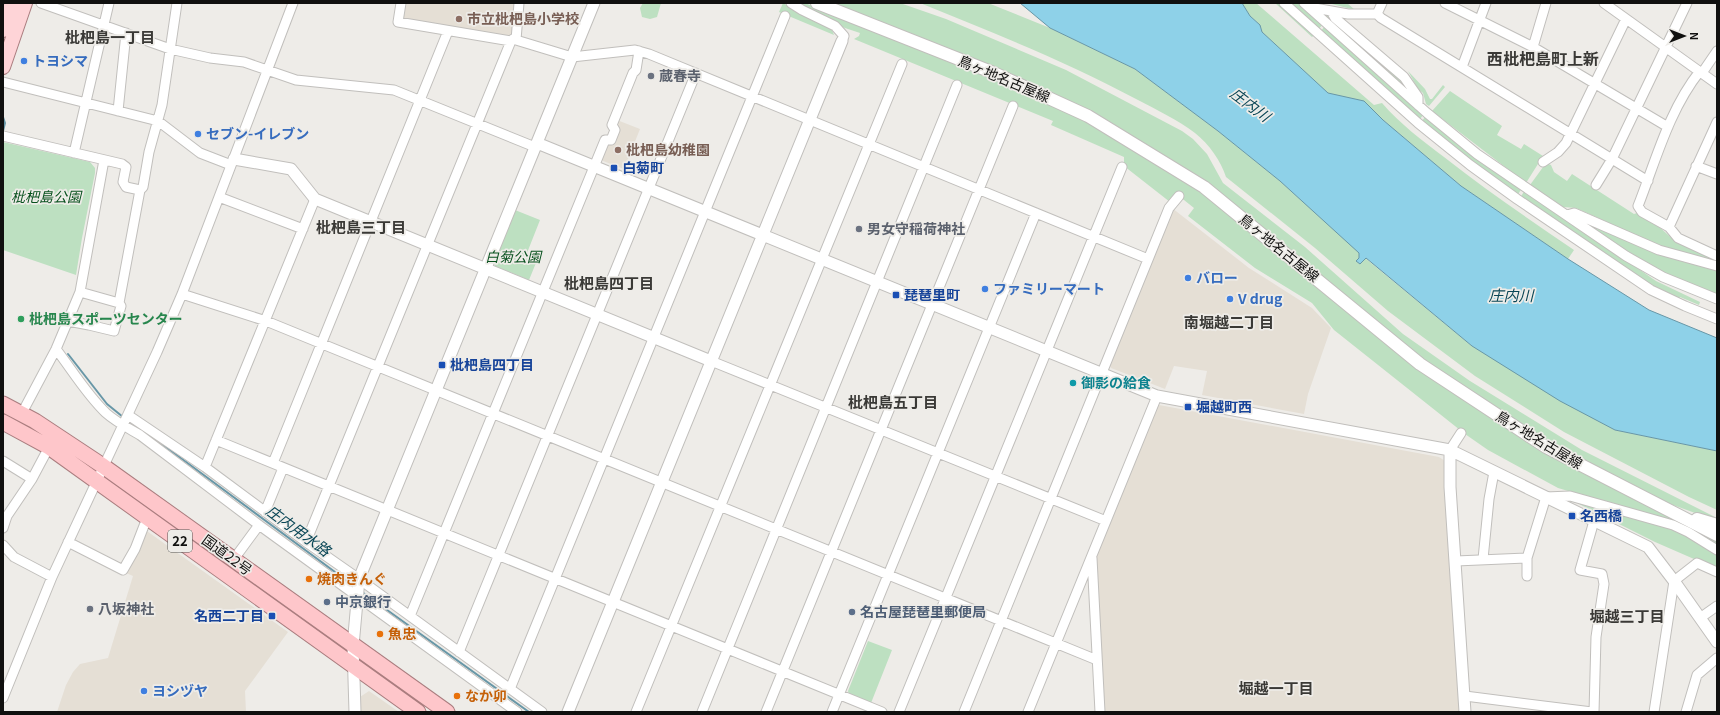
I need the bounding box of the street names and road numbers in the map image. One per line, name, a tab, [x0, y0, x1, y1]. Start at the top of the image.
street label: 鳥ヶ地名古屋線	[955, 50, 1053, 106]
street label: 鳥ヶ地名古屋線	[1235, 209, 1324, 286]
street label: 鳥ヶ地名古屋線	[1492, 405, 1587, 473]
street label: 国道22号	[198, 529, 257, 579]
road number: 22	[168, 530, 192, 552]

